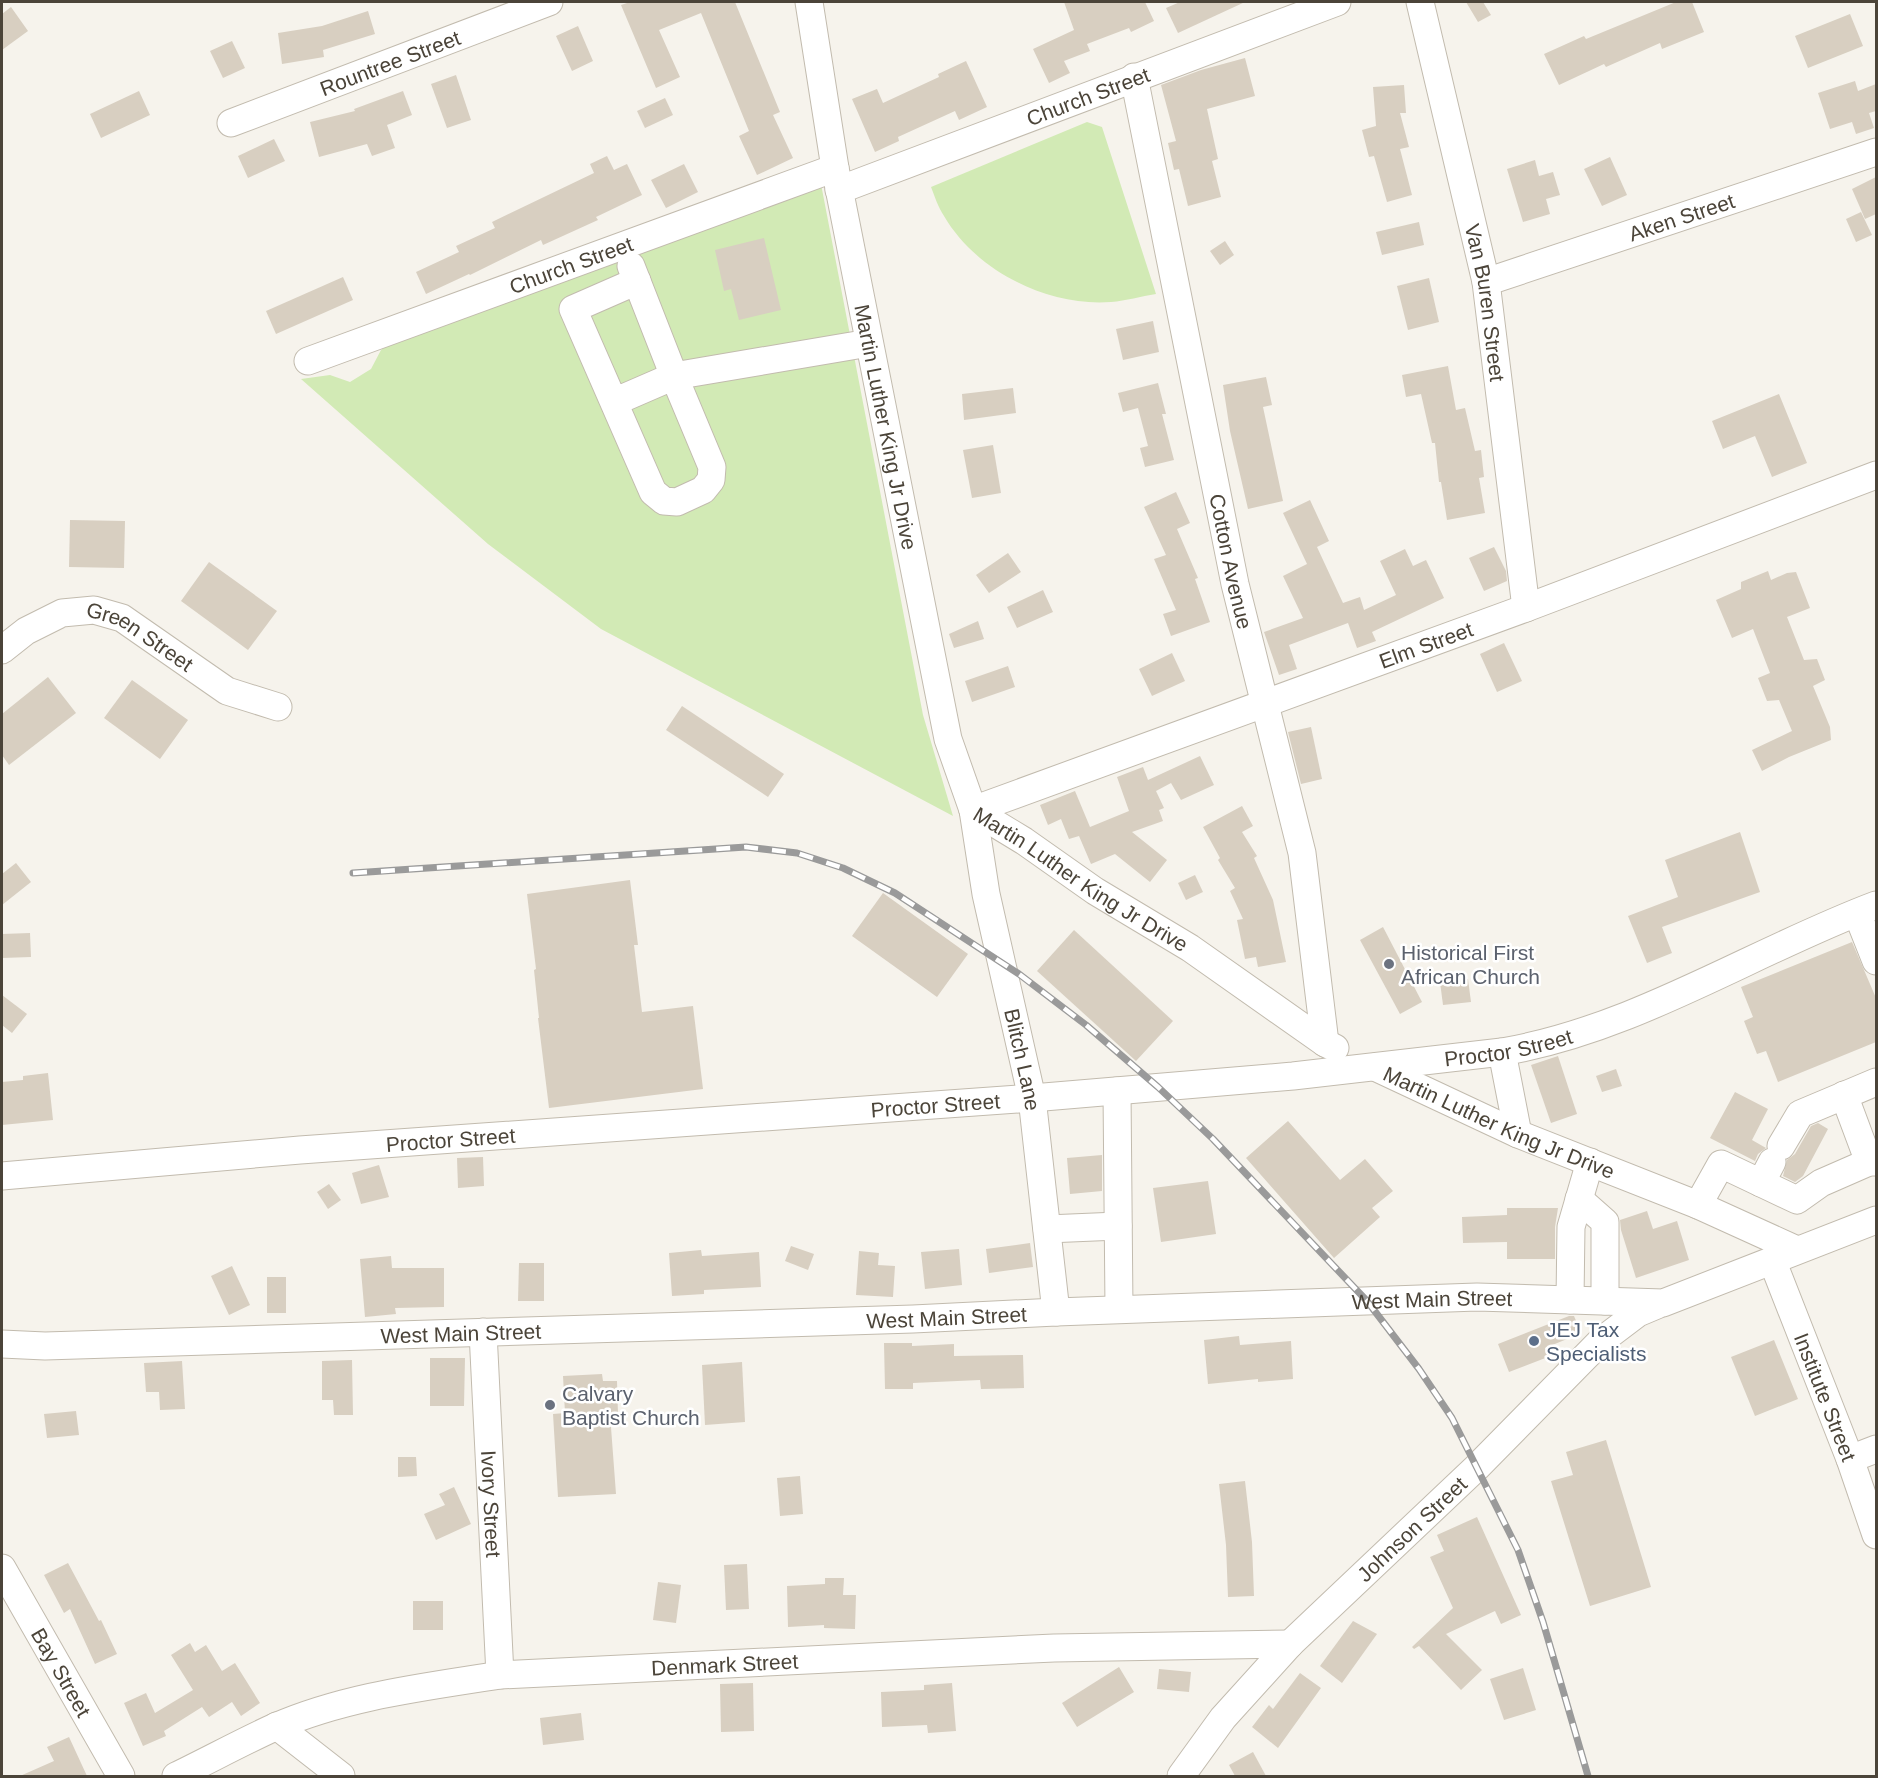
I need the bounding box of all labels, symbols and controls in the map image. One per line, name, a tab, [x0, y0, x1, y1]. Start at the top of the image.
street label: Rountree Street	[316, 25, 463, 100]
street label: Church Street	[1023, 62, 1153, 130]
street label: Aken Street	[1626, 189, 1737, 245]
street label: Van Buren Street	[1461, 221, 1510, 383]
street label: Church Street	[506, 232, 636, 298]
street label: Martin Luther King Jr Drive	[851, 302, 922, 552]
street label: Cotton Avenue	[1206, 492, 1257, 631]
street label: Green Street	[84, 597, 198, 676]
street label: Elm Street	[1376, 617, 1476, 672]
street label: Martin Luther King Jr Drive	[970, 802, 1192, 956]
place label: Historical First African Church	[1401, 941, 1540, 988]
marker: Historical First African Church	[1382, 957, 1396, 971]
street label: Blitch Lane	[1001, 1006, 1045, 1112]
street label: Proctor Street	[1443, 1024, 1575, 1070]
street label: Martin Luther King Jr Drive	[1380, 1061, 1618, 1183]
street label: Proctor Street	[870, 1089, 1001, 1121]
street label: Proctor Street	[385, 1123, 516, 1155]
street label: West Main Street	[1351, 1285, 1513, 1313]
street label: West Main Street	[866, 1302, 1028, 1332]
place label: JEJ Tax Specialists	[1546, 1318, 1646, 1365]
street label: West Main Street	[380, 1319, 542, 1347]
street label: Institute Street	[1790, 1330, 1861, 1464]
marker: JEJ Tax Specialists	[1527, 1334, 1541, 1348]
place label: Calvary Baptist Church	[562, 1382, 700, 1429]
marker: Calvary Baptist Church	[543, 1398, 557, 1412]
street label: Ivory Street	[477, 1450, 506, 1558]
street label: Johnson Street	[1352, 1472, 1471, 1586]
street label: Bay Street	[27, 1624, 96, 1721]
street label: Denmark Street	[651, 1649, 799, 1679]

